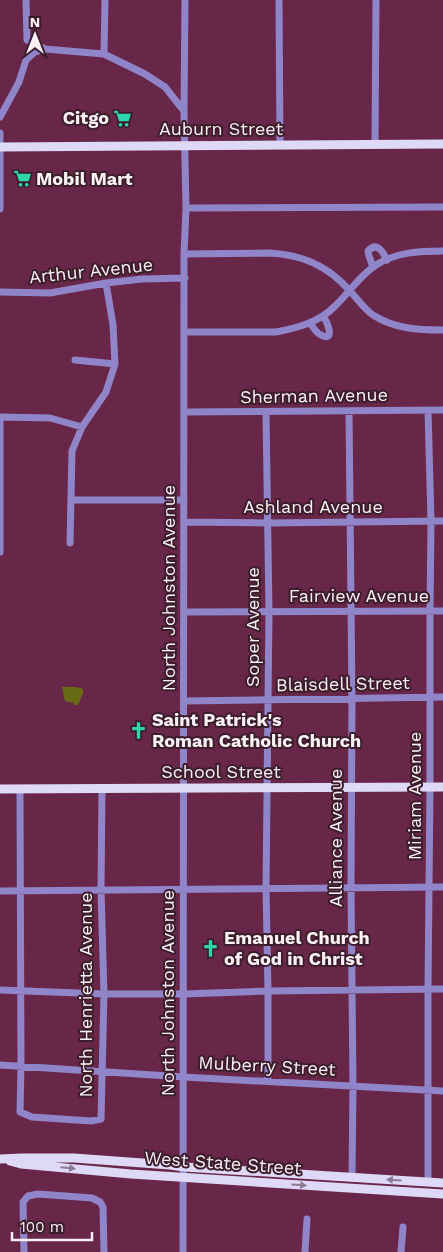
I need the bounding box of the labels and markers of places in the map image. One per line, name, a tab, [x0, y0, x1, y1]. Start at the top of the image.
place label: Citgo	[63, 107, 109, 128]
supermarket icon: Citgo	[113, 108, 133, 128]
place label: Mobil Mart	[36, 168, 133, 189]
supermarket icon: Mobil Mart	[12, 169, 32, 189]
place label: Saint Patrick's Roman Catholic Church	[152, 709, 361, 751]
church icon: Saint Patrick's Roman Catholic Church	[128, 720, 148, 740]
place label: Emanuel Church of God in Christ	[224, 927, 370, 969]
church icon: Emanuel Church of God in Christ	[200, 938, 220, 958]

